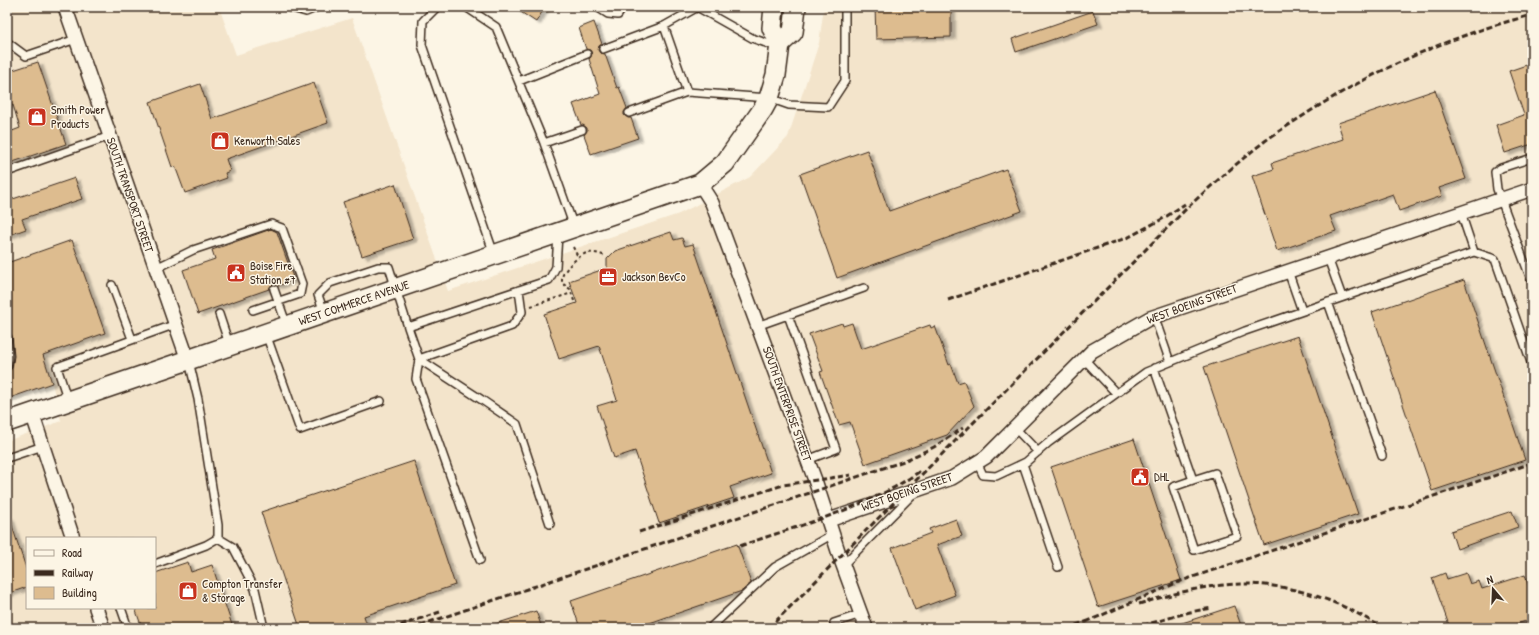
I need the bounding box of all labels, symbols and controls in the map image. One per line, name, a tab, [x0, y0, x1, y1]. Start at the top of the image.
place label: Smith Power Products	[51, 101, 105, 132]
shop icon: Smith Power Products	[26, 106, 48, 128]
shop icon: Kenworth Sales	[209, 130, 231, 152]
place label: Kenworth Sales	[234, 132, 301, 149]
street label: SOUTH TRANSPORT STREET	[103, 135, 158, 255]
place label: Boise Fire Station #7	[250, 257, 296, 288]
public building icon: Boise Fire Station #7	[225, 262, 247, 284]
office icon: Jackson BevCo	[597, 266, 619, 288]
place label: Jackson BevCo	[622, 268, 686, 285]
street label: WEST COMMERCE AVENUE	[296, 275, 412, 329]
street label: WEST BOEING STREET	[1144, 279, 1240, 328]
street label: SOUTH ENTERPRISE STREET	[759, 344, 816, 464]
public building icon: DHL	[1129, 466, 1151, 488]
street label: WEST BOEING STREET	[859, 468, 955, 515]
place label: DHL	[1154, 468, 1170, 485]
legend	[26, 537, 156, 609]
text: Road	[62, 544, 82, 561]
text: Railway	[62, 564, 93, 581]
north arrow	[1473, 569, 1513, 609]
text: N	[1485, 572, 1495, 587]
place label: Compton Transfer & Storage	[202, 575, 283, 606]
shop icon: Compton Transfer & Storage	[177, 580, 199, 602]
text: Building	[62, 584, 97, 601]

